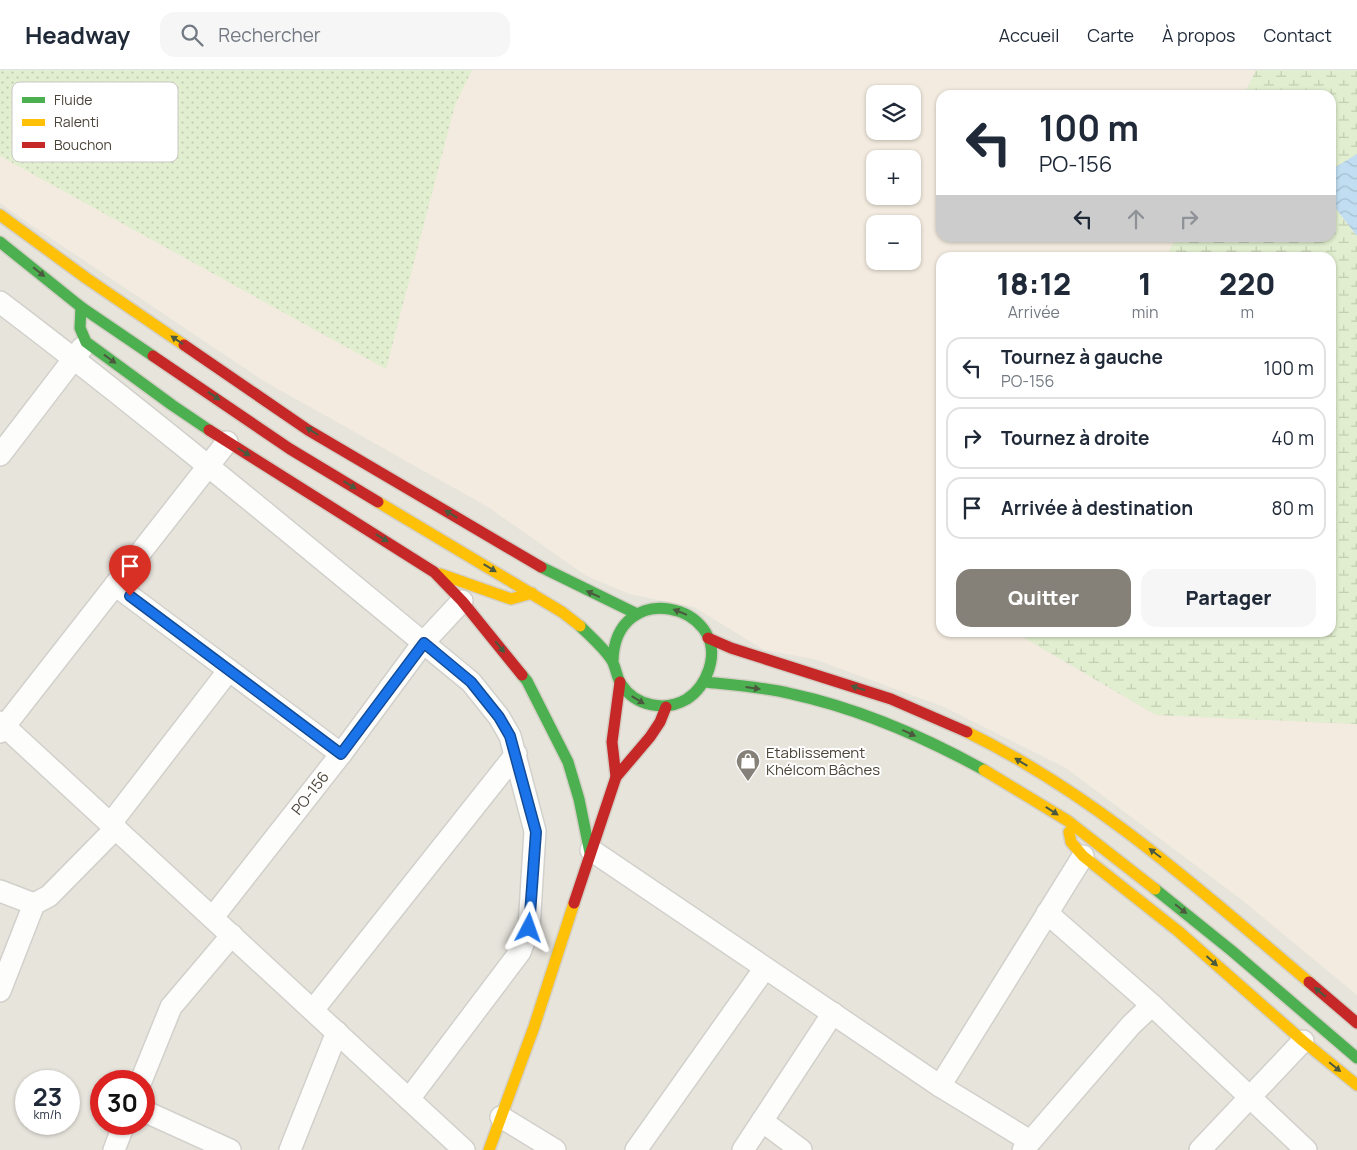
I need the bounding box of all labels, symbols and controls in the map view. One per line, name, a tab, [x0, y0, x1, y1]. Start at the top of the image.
search box	[160, 12, 510, 57]
text: Headway	[25, 18, 130, 51]
icon: search	[178, 21, 206, 49]
text: Rechercher	[218, 22, 321, 48]
text: Accueil	[999, 23, 1059, 47]
text: Carte	[1087, 23, 1134, 47]
text: À propos	[1162, 23, 1235, 47]
text: Contact	[1263, 23, 1332, 47]
legend	[12, 82, 178, 162]
map controls	[866, 85, 921, 270]
button: layers	[866, 85, 921, 140]
text: Fluide	[54, 90, 92, 109]
text: 100 m	[1039, 104, 1139, 152]
icon: left	[956, 110, 1021, 175]
text: Ralenti	[54, 112, 99, 131]
text: Bouchon	[54, 135, 112, 154]
text: PO-156	[1039, 149, 1112, 179]
button: +	[866, 150, 921, 205]
icon: left	[1069, 205, 1097, 233]
icon: ahead	[1122, 205, 1150, 233]
icon: right	[1175, 205, 1203, 233]
button: −	[866, 215, 921, 270]
text: 18:12	[996, 263, 1071, 304]
text: 1	[1138, 263, 1152, 304]
text: 220	[1219, 263, 1276, 304]
one-way arrow	[32, 266, 45, 277]
text: Arrivée	[1008, 301, 1060, 323]
text: min	[1132, 301, 1159, 323]
text: m	[1240, 301, 1254, 323]
one-way arrow	[170, 335, 184, 345]
text: Tournez à gauche	[1001, 344, 1163, 370]
one-way arrow	[103, 354, 116, 365]
icon: left	[958, 354, 986, 382]
text: 100 m	[1263, 355, 1314, 381]
text: PO-156	[1001, 370, 1054, 392]
one-way arrow	[207, 392, 221, 401]
icon: right	[958, 424, 986, 452]
text: Tournez à droite	[1001, 425, 1149, 451]
text: 40 m	[1271, 425, 1314, 451]
one-way arrow	[305, 427, 318, 436]
one-way arrow	[237, 447, 250, 457]
one-way arrow	[344, 480, 357, 489]
icon: arrive	[958, 494, 986, 522]
text: Arrivée à destination	[1001, 495, 1193, 521]
text: 80 m	[1271, 495, 1314, 521]
one-way arrow	[445, 510, 458, 519]
one-way arrow	[375, 533, 388, 543]
pin	[109, 545, 151, 596]
icon: arrive	[116, 552, 144, 580]
one-way arrow	[483, 564, 496, 573]
button: Quitter	[956, 569, 1131, 627]
button: Partager	[1141, 569, 1316, 627]
one-way arrow	[586, 590, 600, 598]
one-way arrow	[673, 608, 688, 615]
one-way arrow	[494, 640, 505, 653]
one-way arrow	[850, 683, 865, 691]
one-way arrow	[746, 684, 762, 692]
one-way arrow	[632, 695, 645, 704]
one-way arrow	[902, 729, 916, 737]
place label: Etablissement Khélcom Bâches	[766, 742, 880, 780]
shop icon: Etablissement Khélcom Bâches	[735, 748, 761, 782]
one-way arrow	[1015, 757, 1028, 766]
street label: PO-156	[286, 767, 334, 819]
one-way arrow	[1045, 806, 1058, 815]
one-way arrow	[1149, 848, 1162, 859]
position arrow	[502, 901, 554, 953]
one-way arrow	[1174, 903, 1187, 914]
one-way arrow	[1206, 955, 1218, 967]
one-way arrow	[1314, 986, 1326, 998]
one-way arrow	[1328, 1062, 1341, 1073]
speed limit sign: 30	[90, 1070, 155, 1135]
text: 23	[33, 1079, 62, 1114]
text: km/h	[34, 1106, 61, 1123]

